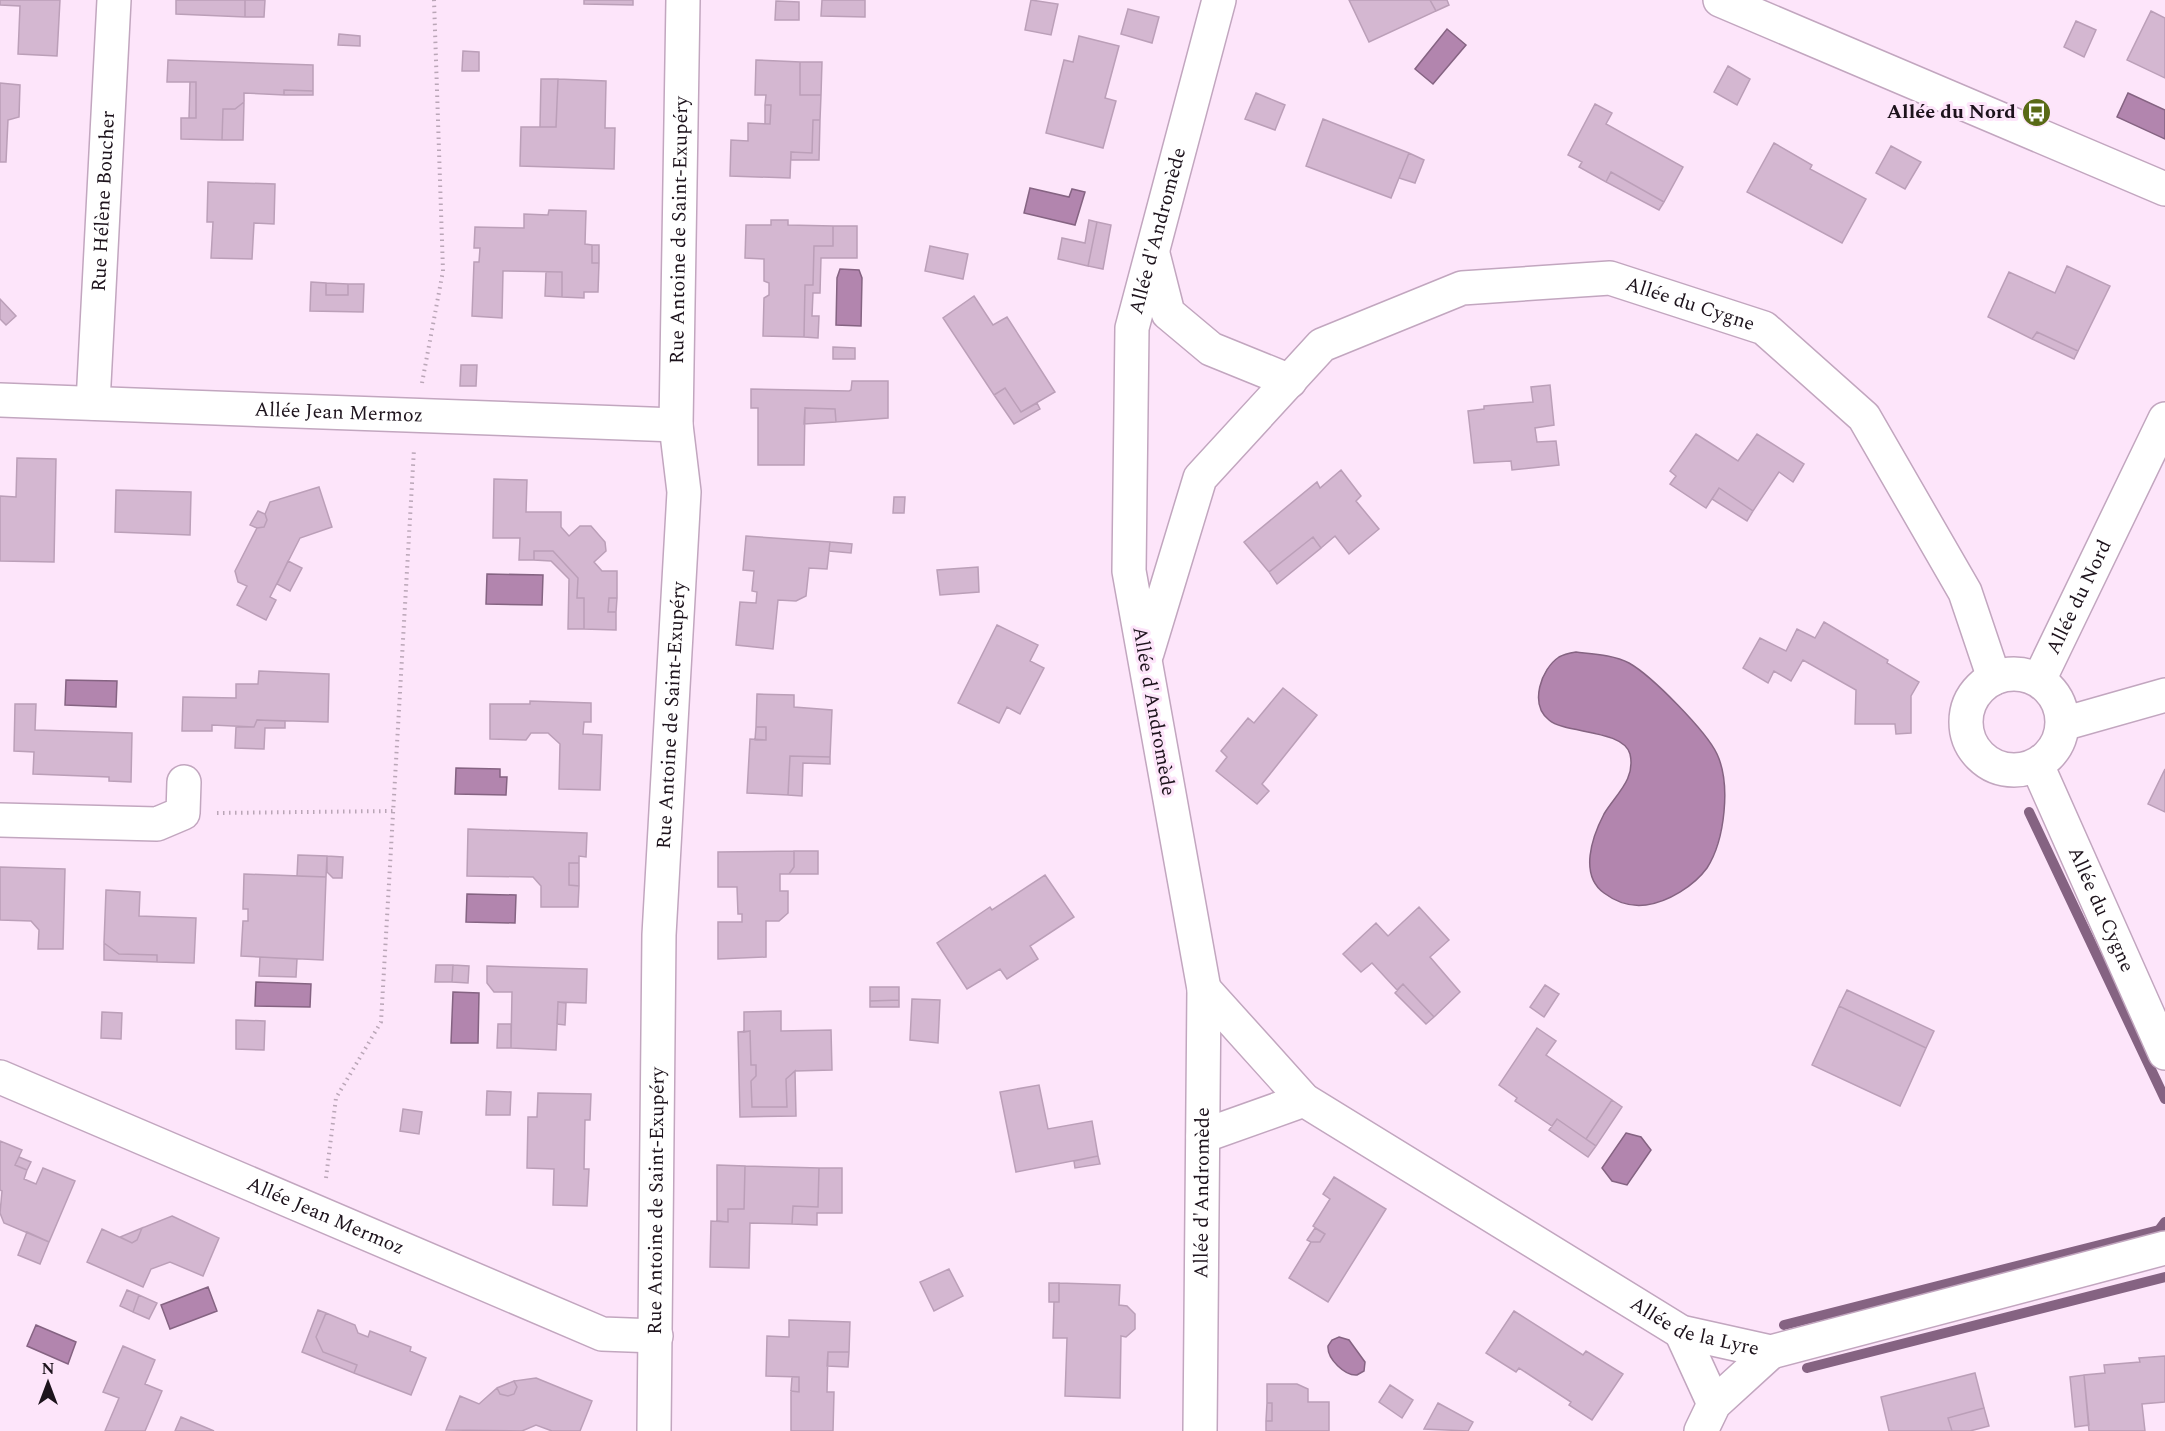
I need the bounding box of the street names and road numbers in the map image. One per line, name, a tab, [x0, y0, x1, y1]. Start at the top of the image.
street label: Rue Antoine de Saint-Exupéry	[662, 95, 696, 364]
street label: Rue Hélène Boucher	[84, 110, 123, 293]
street label: Allée d'Andromède	[1121, 144, 1194, 318]
street label: Allée du Cygne	[1621, 269, 1759, 339]
street label: Allée Jean Mermoz	[254, 394, 424, 431]
street label: Allée du Nord	[2038, 535, 2120, 660]
street label: Rue Antoine de Saint-Exupéry	[649, 579, 694, 850]
street label: Allée d'Andromède	[1124, 624, 1184, 798]
street label: Allée du Cygne	[2060, 842, 2142, 977]
street label: Rue Antoine de Saint-Exupéry	[640, 1065, 673, 1335]
street label: Allée d'Andromède	[1186, 1107, 1218, 1279]
street label: Allée Jean Mermoz	[242, 1169, 409, 1263]
street label: Allée de la Lyre	[1624, 1289, 1762, 1364]

